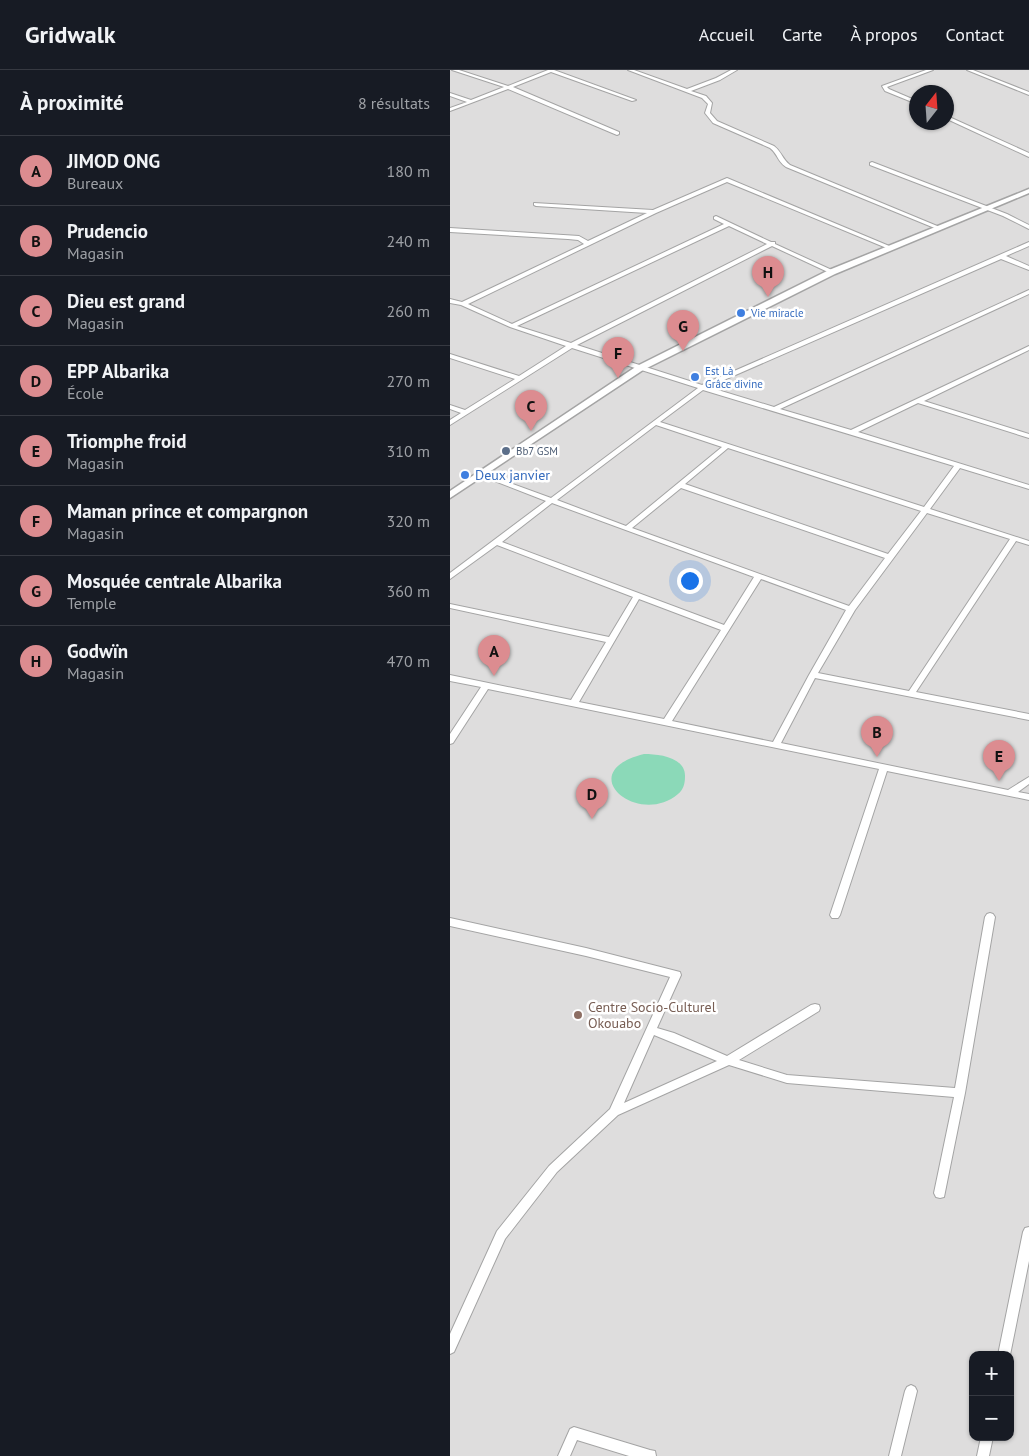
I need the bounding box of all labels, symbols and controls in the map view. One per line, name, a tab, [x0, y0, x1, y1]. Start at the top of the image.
text: Gridwalk	[25, 19, 115, 50]
text: Accueil	[699, 23, 754, 46]
text: Carte	[782, 23, 823, 46]
text: À propos	[851, 23, 918, 46]
text: Contact	[946, 23, 1004, 46]
north arrow	[909, 85, 954, 130]
text: À proximité	[20, 89, 124, 116]
text: 8 résultats	[358, 93, 430, 113]
text: JIMOD ONG	[67, 149, 160, 173]
text: A	[31, 161, 41, 181]
text: 180 m	[387, 161, 430, 181]
text: Bureaux	[67, 173, 123, 193]
text: Prudencio	[67, 219, 148, 243]
text: B	[31, 231, 41, 251]
text: 240 m	[387, 231, 430, 251]
text: Magasin	[67, 243, 124, 263]
pin: H	[752, 256, 784, 297]
text: Dieu est grand	[67, 289, 185, 313]
text: C	[32, 301, 40, 321]
text: 260 m	[387, 301, 430, 321]
place label: Vie miracle	[750, 306, 804, 320]
marker: Vie miracle	[735, 307, 747, 319]
pin: G	[667, 310, 699, 351]
text: Magasin	[67, 313, 124, 333]
pin: F	[602, 337, 634, 378]
text: EPP Albarika	[67, 359, 169, 383]
place label: Est Là Grâce divine	[705, 364, 763, 391]
text: D	[31, 371, 41, 391]
text: 270 m	[387, 371, 430, 391]
marker: Est Là Grâce divine	[689, 371, 701, 383]
text: École	[67, 383, 104, 403]
pin: C	[515, 390, 547, 431]
text: Triomphe froid	[67, 429, 186, 453]
text: E	[32, 441, 40, 461]
text: 310 m	[387, 441, 430, 461]
place label: Bb7 GSM	[516, 444, 558, 458]
marker: Bb7 GSM	[500, 445, 512, 457]
text: Magasin	[67, 453, 124, 473]
place label: Deux janvier	[475, 466, 550, 484]
marker: Deux janvier	[459, 469, 471, 481]
text: Maman prince et compargnon	[67, 499, 308, 523]
text: F	[32, 511, 40, 531]
text: 320 m	[387, 511, 430, 531]
text: Magasin	[67, 523, 124, 543]
your location	[677, 568, 703, 594]
text: Mosquée centrale Albarika	[67, 569, 282, 593]
text: G	[31, 581, 41, 601]
text: 360 m	[387, 581, 430, 601]
text: Temple	[67, 593, 116, 613]
pin: A	[478, 635, 510, 676]
text: Godwïn	[67, 639, 128, 663]
text: H	[31, 651, 41, 671]
text: 470 m	[387, 651, 430, 671]
text: Magasin	[67, 663, 124, 683]
pin: B	[861, 716, 893, 757]
pin: E	[983, 740, 1015, 781]
pin: D	[576, 778, 608, 819]
place label: Centre Socio-Culturel Okouabo	[588, 998, 716, 1032]
marker: Centre Socio-Culturel Okouabo	[572, 1009, 584, 1021]
map controls	[969, 1351, 1014, 1441]
button: +	[969, 1351, 1014, 1396]
button: −	[969, 1396, 1014, 1441]

